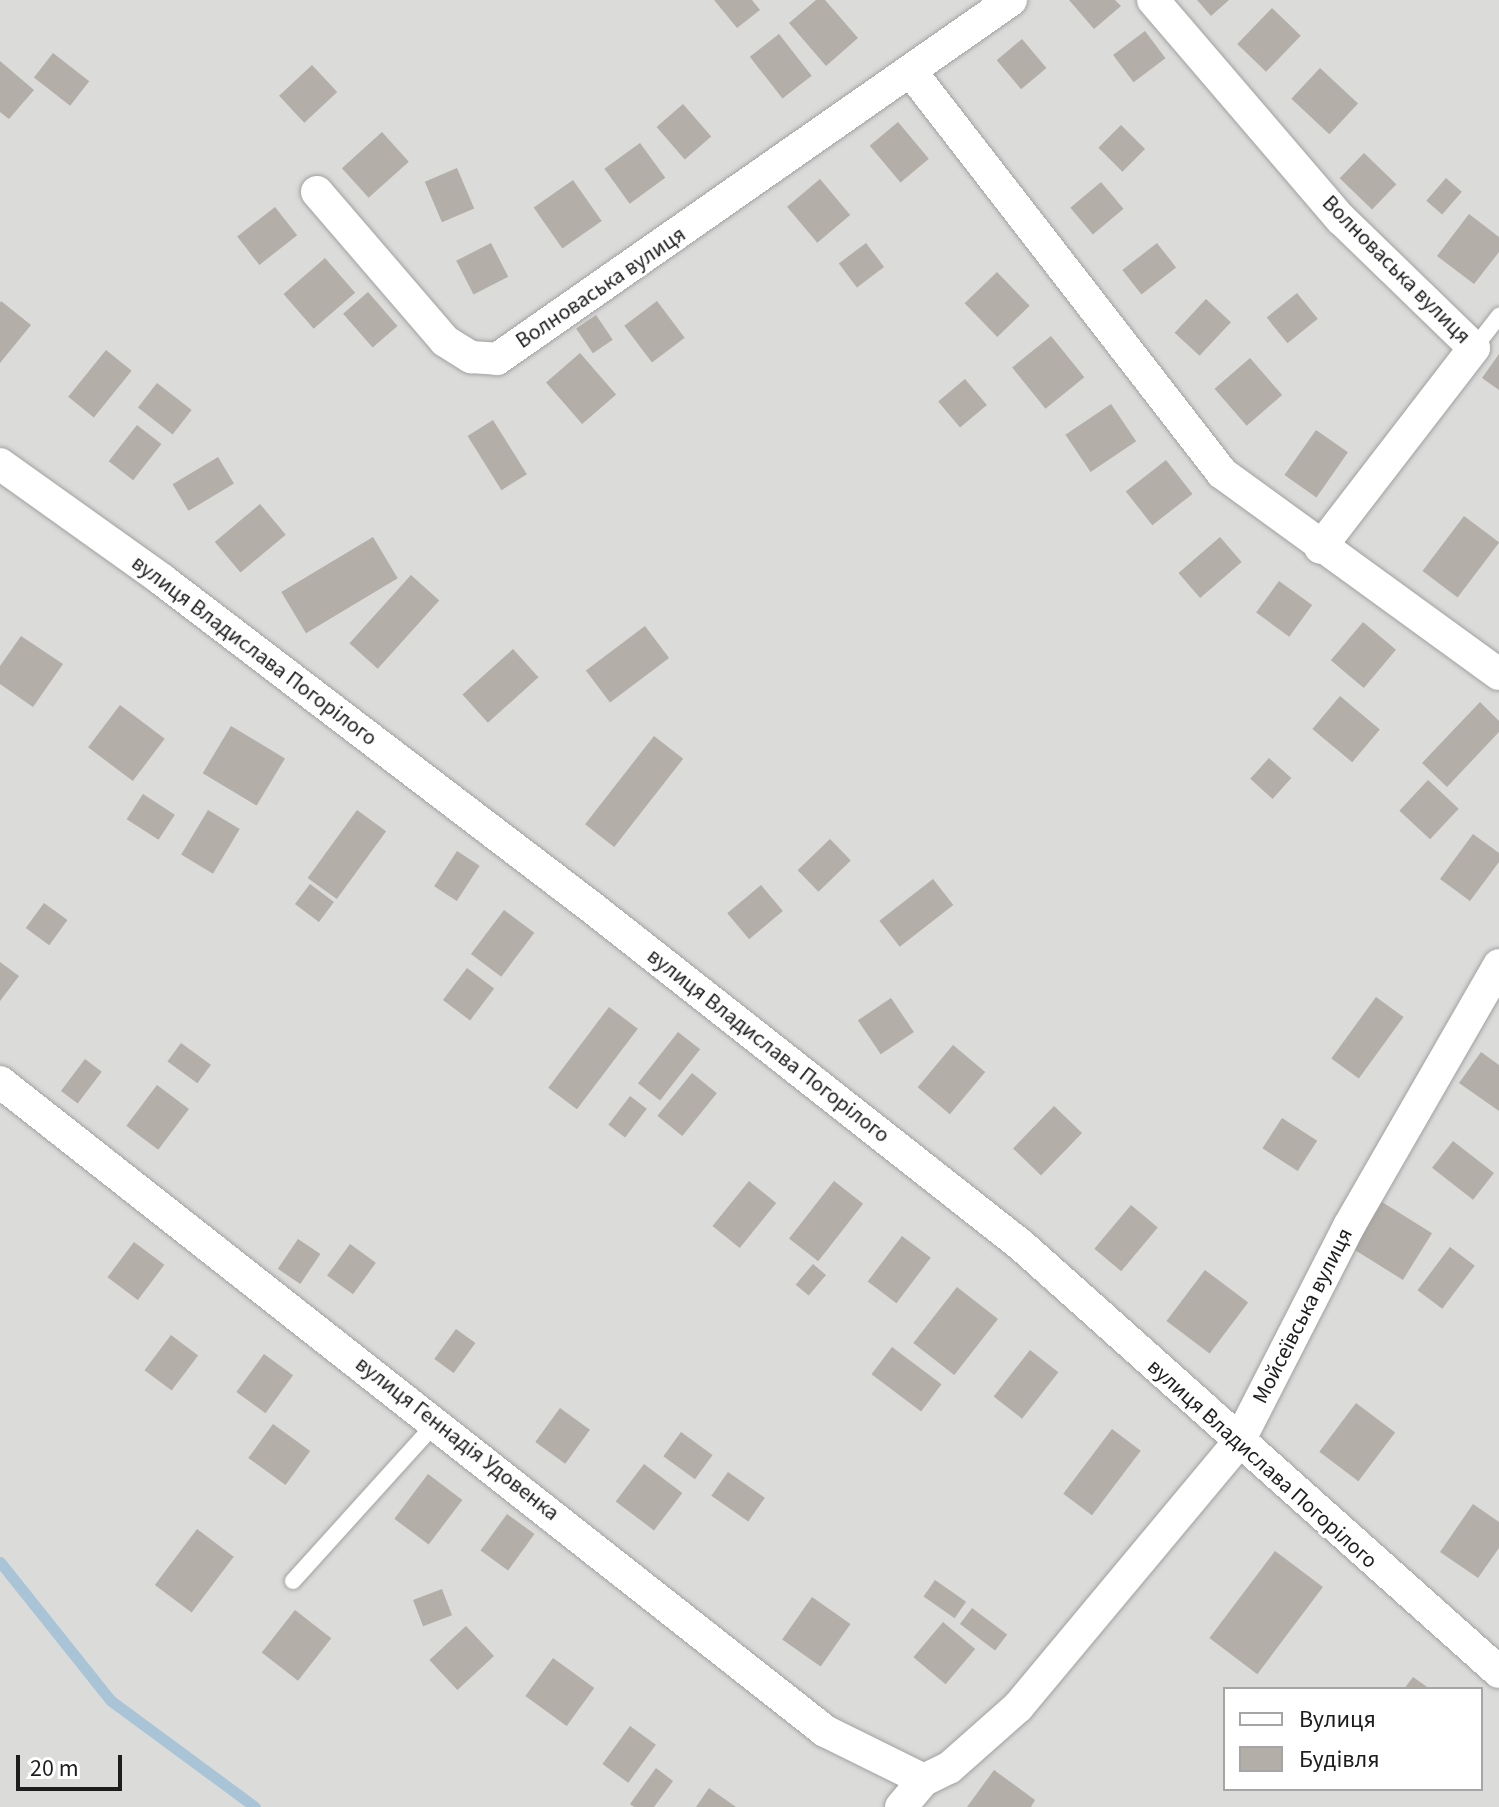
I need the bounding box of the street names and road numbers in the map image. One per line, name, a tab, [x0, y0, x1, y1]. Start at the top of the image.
street label: Волноваська вулиця	[1316, 190, 1476, 350]
street label: Волноваська вулиця	[511, 221, 691, 355]
street label: вулиця Владислава Погорілого	[126, 550, 382, 752]
street label: вулиця Владислава Погорілого	[642, 943, 894, 1149]
street label: Мойсеївська вулиця	[1247, 1224, 1359, 1408]
street label: вулиця Геннадія Удовенка	[350, 1351, 564, 1527]
street label: вулиця Владислава Погорілого	[1142, 1354, 1382, 1574]

